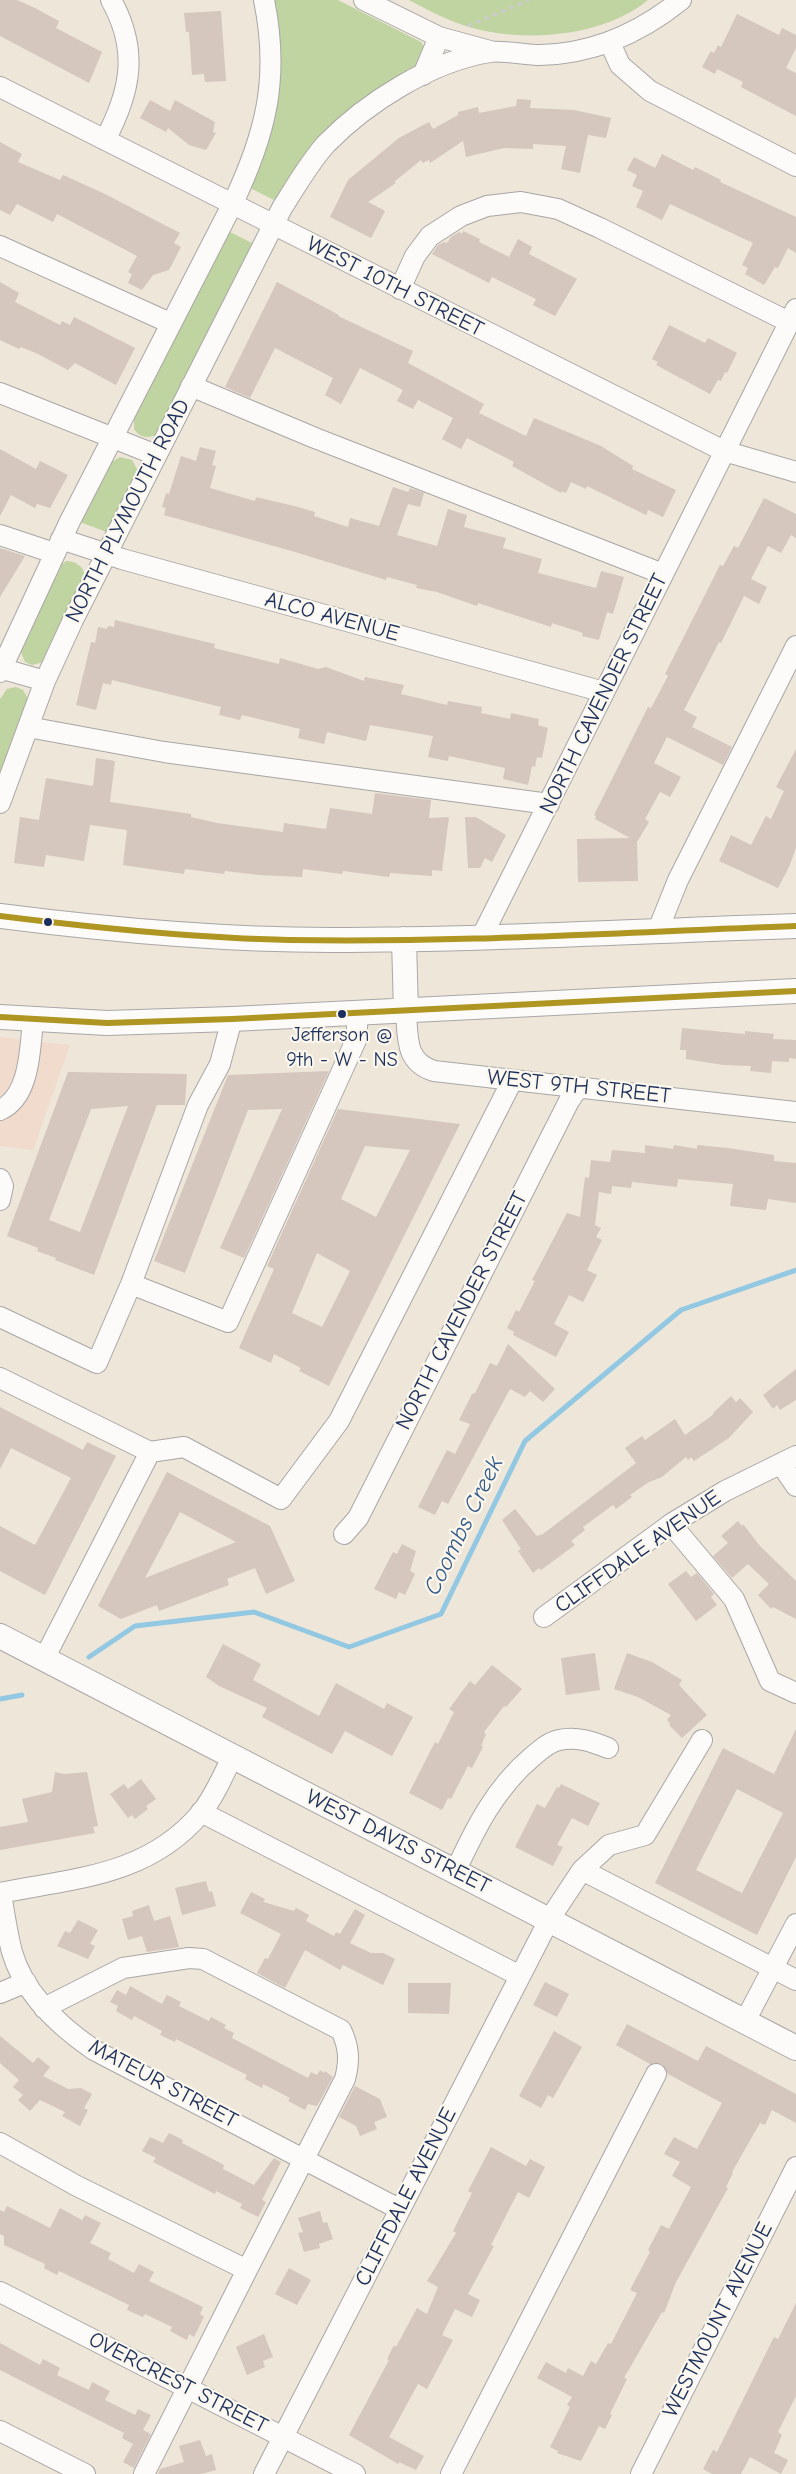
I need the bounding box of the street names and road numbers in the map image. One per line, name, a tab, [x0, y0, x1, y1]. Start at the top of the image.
street label: WEST 10TH STREET	[302, 231, 488, 343]
street label: NORTH PLYMOUTH ROAD	[60, 395, 196, 627]
street label: NORTH CAVENDER STREET	[534, 570, 674, 818]
street label: ALCO AVENUE	[262, 586, 402, 648]
street label: WEST 9TH STREET	[486, 1064, 672, 1110]
street label: NORTH CAVENDER STREET	[390, 1188, 534, 1434]
street label: CLIFFDALE AVENUE	[550, 1485, 726, 1619]
street label: WEST DAVIS STREET	[301, 1784, 495, 1900]
street label: MATEUR STREET	[84, 2034, 242, 2134]
street label: CLIFFDALE AVENUE	[350, 2103, 462, 2291]
street label: WESTMOUNT AVENUE	[657, 2218, 779, 2422]
street label: OVERCREST STREET	[84, 2326, 272, 2440]

